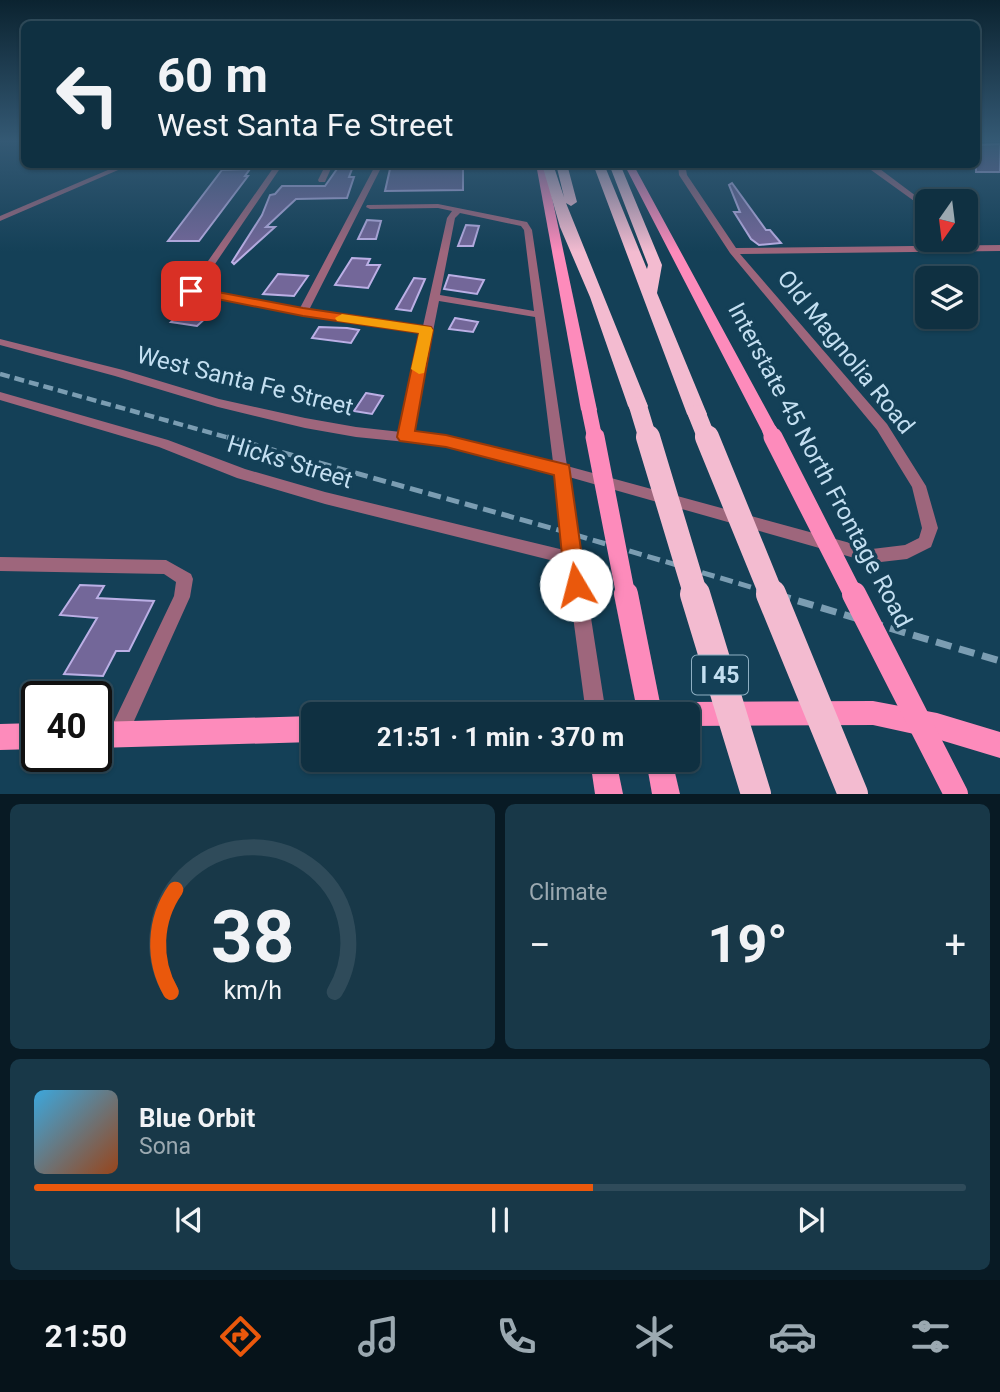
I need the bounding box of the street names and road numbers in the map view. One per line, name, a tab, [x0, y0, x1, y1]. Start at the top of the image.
street label: Old Magnolia Road	[772, 265, 920, 439]
street label: Interstate 45 North Frontage Road	[722, 298, 918, 632]
street label: West Santa Fe Street	[134, 341, 356, 422]
street label: Hicks Street	[224, 430, 356, 494]
road number: I 45	[692, 656, 748, 694]

